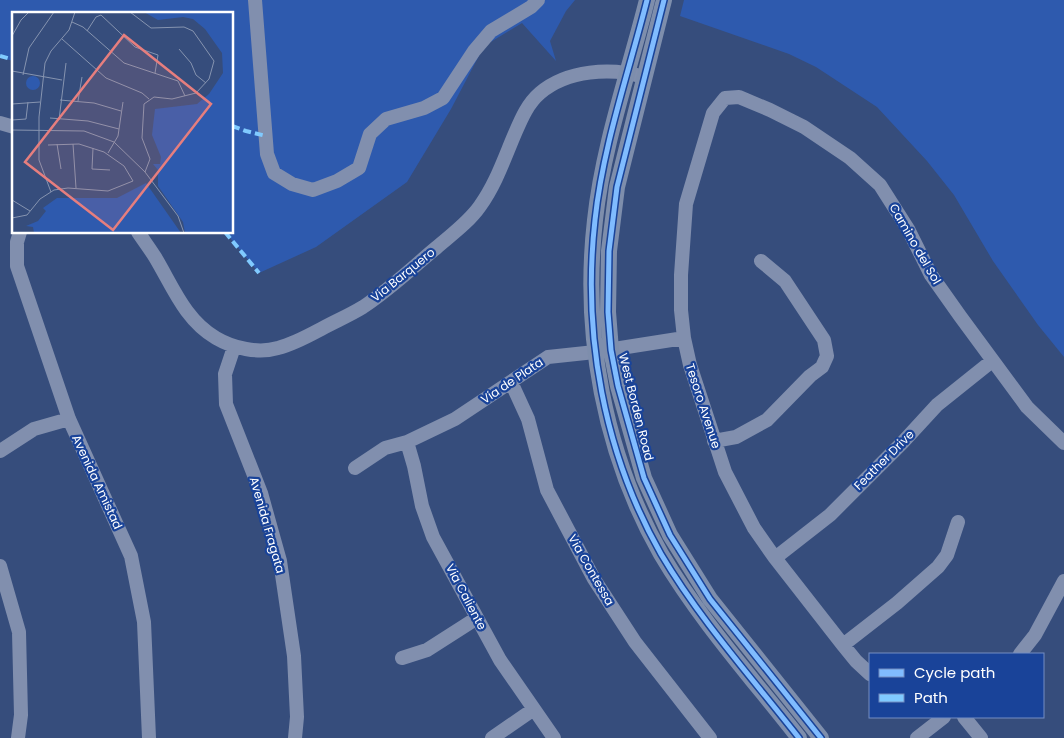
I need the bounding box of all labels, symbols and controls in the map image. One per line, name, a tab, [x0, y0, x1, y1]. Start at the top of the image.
inset map	[12, 12, 234, 234]
street label: Camino del Sol	[885, 200, 945, 287]
street label: Via Barquero	[367, 243, 438, 306]
street label: West Borden Road	[615, 351, 658, 462]
street label: Via de Plata	[477, 354, 546, 408]
street label: Tesoro Avenue	[682, 361, 725, 450]
street label: Feather Drive	[850, 426, 918, 494]
street label: Avenida Amistad	[68, 432, 127, 532]
street label: Avenida Fragata	[246, 475, 289, 575]
street label: Via Contessa	[564, 531, 619, 608]
street label: Via Caliente	[442, 561, 491, 633]
legend	[869, 653, 1044, 718]
text: Cycle path	[914, 662, 995, 683]
text: Path	[914, 687, 948, 708]

